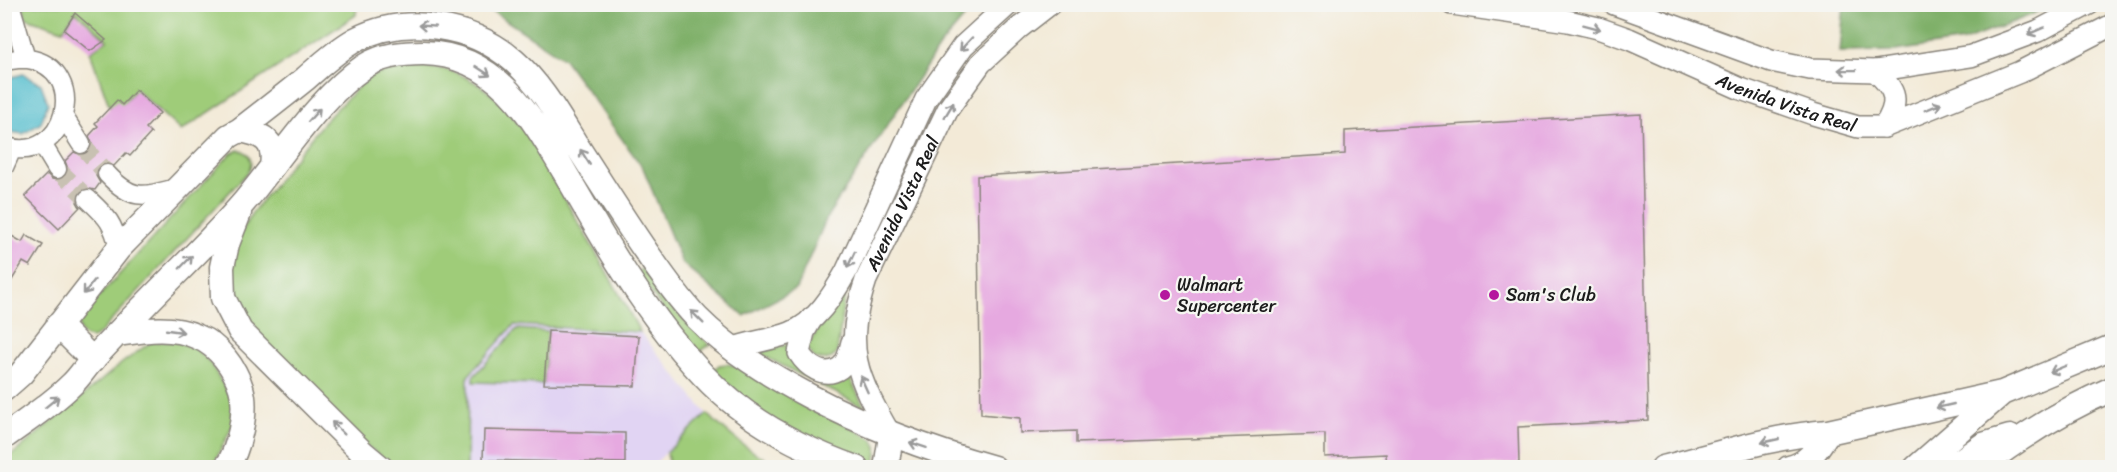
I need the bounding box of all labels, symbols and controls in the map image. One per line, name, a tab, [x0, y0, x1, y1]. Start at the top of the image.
one-way arrow	[417, 20, 437, 31]
one-way arrow	[1582, 22, 1601, 33]
one-way arrow	[2028, 26, 2046, 37]
one-way arrow	[959, 36, 973, 51]
street label: Avenida Vista Real	[1710, 63, 1861, 142]
one-way arrow	[1838, 64, 1858, 76]
one-way arrow	[474, 66, 491, 78]
one-way arrow	[1923, 101, 1942, 112]
one-way arrow	[943, 102, 955, 119]
one-way arrow	[307, 107, 321, 122]
street label: Avenida Vista Real	[856, 130, 949, 278]
one-way arrow	[578, 149, 591, 166]
one-way arrow	[845, 251, 857, 269]
one-way arrow	[179, 254, 194, 269]
place label: Walmart Supercenter	[1177, 269, 1278, 322]
one-way arrow	[82, 278, 95, 294]
place label: Sam's Club	[1506, 279, 1596, 311]
marker: Walmart Supercenter	[1158, 288, 1172, 302]
marker: Sam's Club	[1487, 288, 1501, 302]
one-way arrow	[689, 309, 704, 324]
one-way arrow	[164, 326, 184, 337]
one-way arrow	[2050, 364, 2068, 375]
one-way arrow	[857, 376, 869, 394]
one-way arrow	[43, 396, 59, 409]
one-way arrow	[1936, 400, 1955, 412]
one-way arrow	[330, 421, 345, 435]
one-way arrow	[1761, 436, 1780, 447]
one-way arrow	[909, 438, 928, 449]

